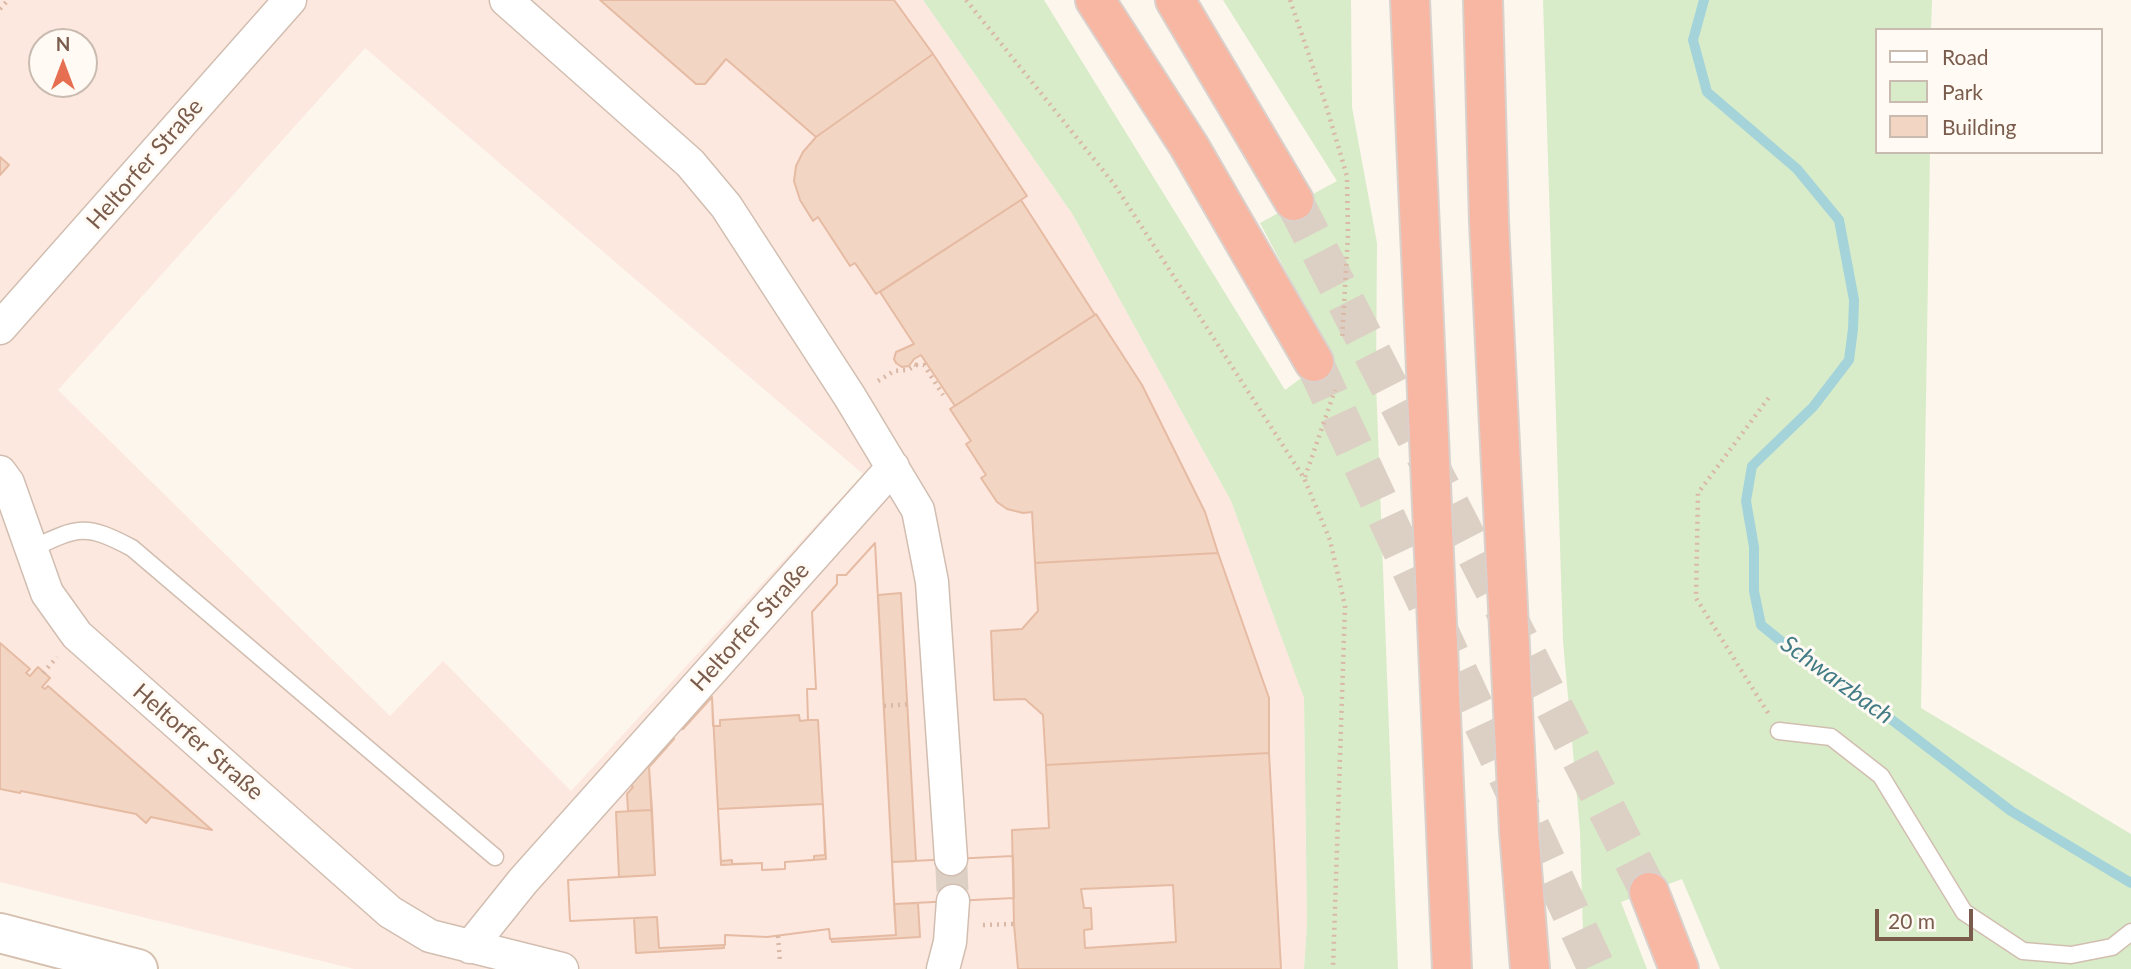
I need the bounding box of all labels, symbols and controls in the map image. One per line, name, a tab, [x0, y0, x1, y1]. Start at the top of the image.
north arrow	[28, 28, 98, 98]
legend	[1876, 28, 2103, 154]
text: N	[56, 32, 70, 55]
text: Road	[1942, 44, 1989, 69]
text: Park	[1942, 79, 1983, 104]
street label: Heltorfer Straße	[81, 93, 209, 235]
text: Building	[1942, 114, 2017, 139]
street label: Heltorfer Straße	[685, 557, 815, 697]
water label: Schwarzbach	[1775, 630, 1899, 730]
street label: Heltorfer Straße	[127, 678, 269, 806]
scale bar	[1879, 895, 1977, 939]
text: 20 m	[1888, 908, 1935, 933]

